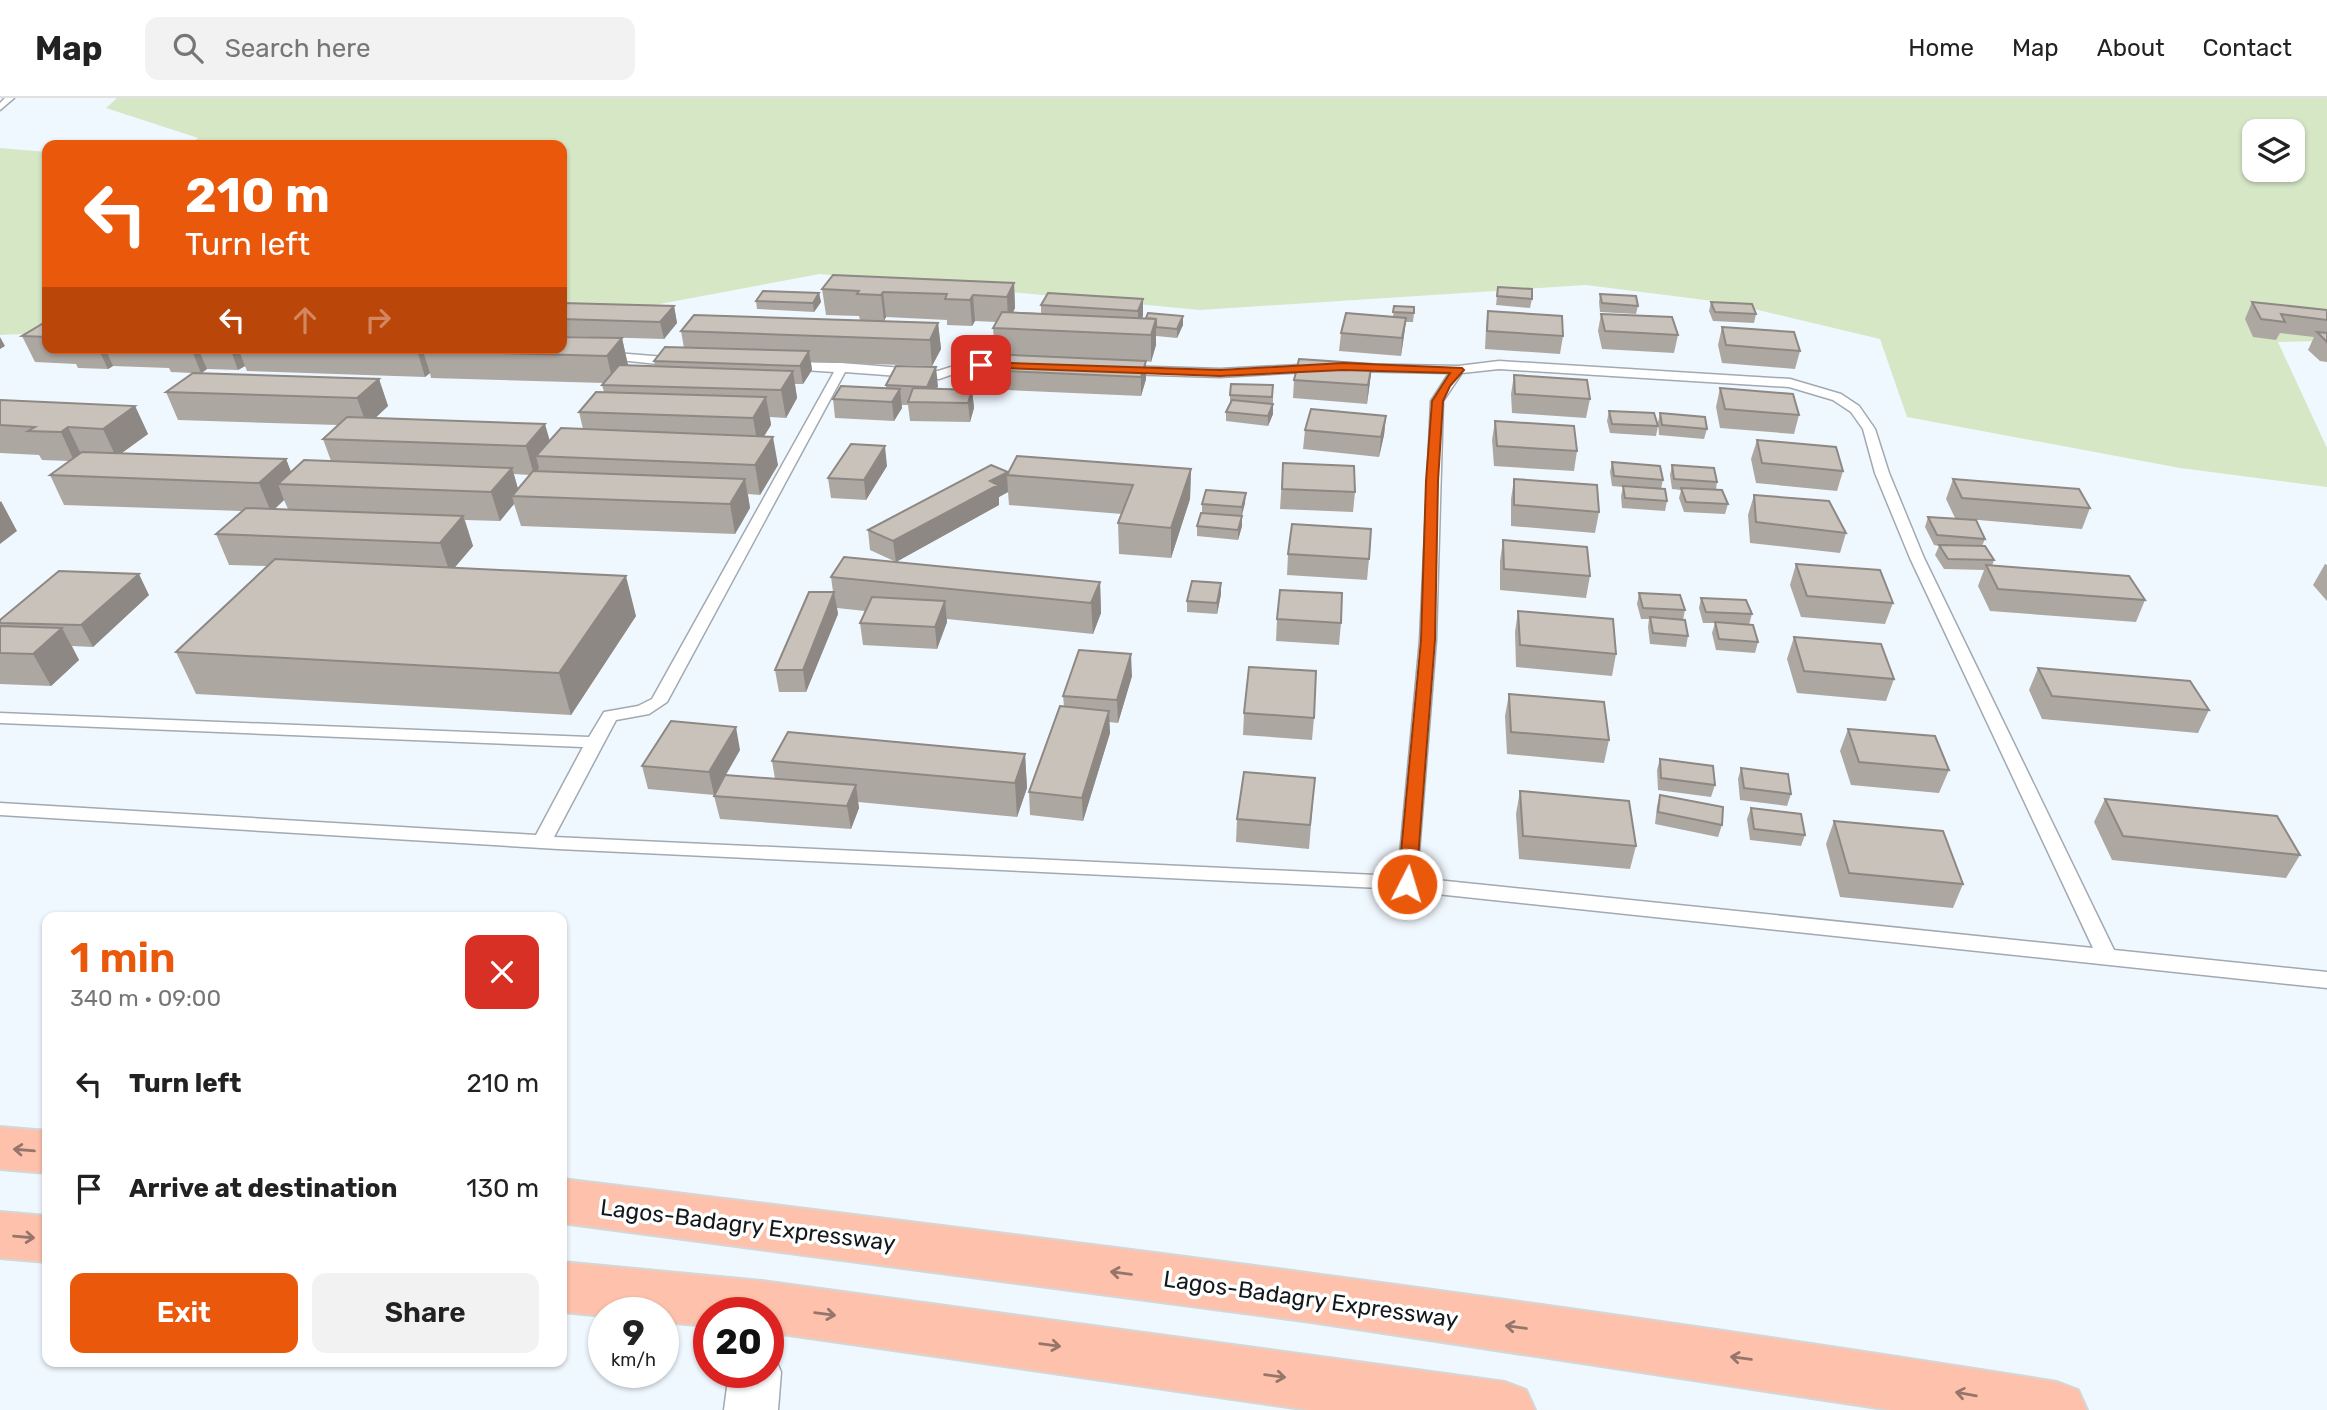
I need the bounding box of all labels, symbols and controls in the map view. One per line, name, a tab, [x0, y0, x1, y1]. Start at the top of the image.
search box	[145, 17, 635, 80]
text: Map	[35, 29, 103, 68]
icon: search	[169, 29, 207, 67]
text: Search here	[225, 33, 370, 64]
text: Home	[1908, 34, 1974, 62]
text: Map	[2012, 34, 2059, 62]
text: About	[2097, 34, 2165, 62]
text: Contact	[2203, 34, 2292, 62]
map controls	[2242, 119, 2305, 182]
button: layers	[2242, 119, 2305, 182]
text: 210 m	[185, 166, 330, 224]
icon: left	[70, 168, 161, 259]
text: Turn left	[185, 225, 310, 263]
icon: left	[213, 301, 251, 339]
icon: ahead	[286, 301, 324, 339]
icon: right	[359, 301, 397, 339]
pin	[951, 335, 1011, 395]
icon: arrive	[962, 346, 1000, 384]
position arrow	[1370, 847, 1444, 921]
text: 1 min	[70, 933, 176, 983]
button: close	[465, 935, 539, 1009]
text: 340 m · 09:00	[70, 984, 221, 1012]
icon: left	[70, 1065, 108, 1103]
text: Turn left	[129, 1068, 241, 1099]
text: 210 m	[467, 1068, 539, 1099]
one-way arrow	[13, 1143, 35, 1156]
icon: arrive	[70, 1170, 108, 1208]
text: Arrive at destination	[129, 1173, 397, 1204]
text: 130 m	[466, 1173, 539, 1204]
street label: Lagos-Badagry Expressway	[599, 1193, 898, 1257]
one-way arrow	[12, 1231, 34, 1244]
street label: Lagos-Badagry Expressway	[1162, 1264, 1461, 1334]
one-way arrow	[1110, 1267, 1133, 1280]
button: Exit	[70, 1273, 298, 1353]
button: Share	[312, 1273, 539, 1353]
speed limit sign: 20	[693, 1297, 784, 1388]
one-way arrow	[813, 1308, 835, 1321]
text: 9	[622, 1312, 645, 1354]
one-way arrow	[1505, 1321, 1528, 1334]
one-way arrow	[1038, 1339, 1061, 1352]
text: km/h	[611, 1349, 656, 1371]
one-way arrow	[1731, 1352, 1753, 1365]
one-way arrow	[1263, 1370, 1286, 1383]
one-way arrow	[1955, 1387, 1978, 1400]

